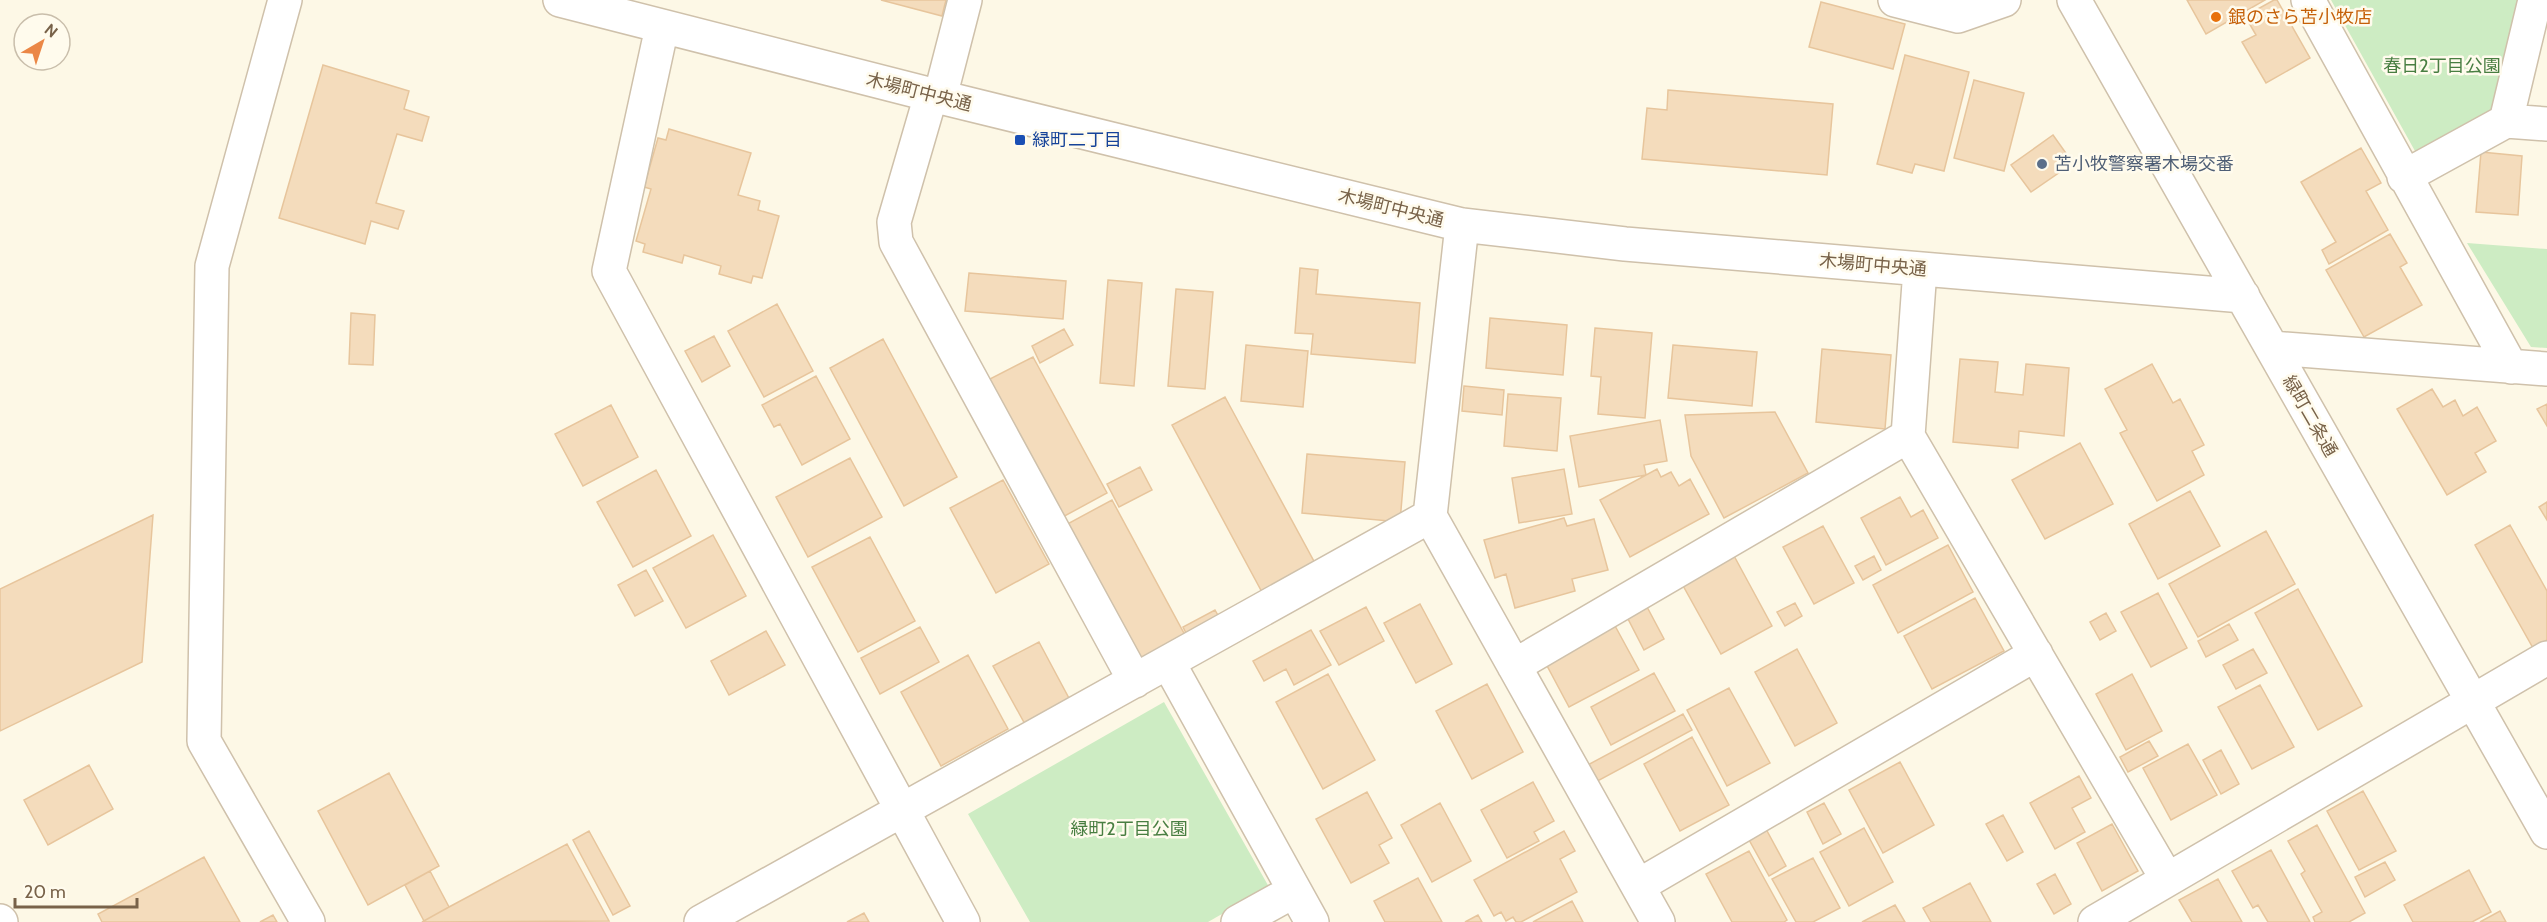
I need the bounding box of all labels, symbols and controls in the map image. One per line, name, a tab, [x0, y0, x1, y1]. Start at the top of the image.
place label: 銀のさら苫小牧店	[2228, 6, 2372, 28]
marker: 銀のさら苫小牧店	[2209, 10, 2223, 24]
north arrow	[12, 12, 72, 72]
text: N	[41, 20, 61, 42]
park label: 春日2丁目公園	[2383, 55, 2501, 77]
street label: 木場町中央通	[864, 68, 974, 116]
place label: 緑町二丁目	[1032, 129, 1122, 151]
marker: 緑町二丁目	[1013, 133, 1027, 147]
place label: 苫小牧警察署木場交番	[2054, 153, 2234, 175]
marker: 苫小牧警察署木場交番	[2035, 157, 2049, 171]
street label: 木場町中央通	[1336, 184, 1446, 232]
street label: 木場町中央通	[1818, 249, 1928, 281]
street label: 緑町二条通	[2278, 372, 2342, 460]
park label: 緑町2丁目公園	[1070, 818, 1188, 840]
scale bar	[15, 871, 136, 909]
text: 20 m	[24, 881, 66, 903]

